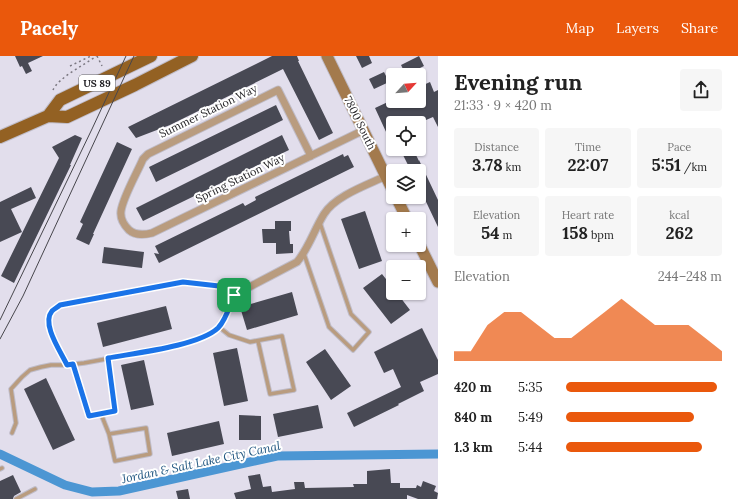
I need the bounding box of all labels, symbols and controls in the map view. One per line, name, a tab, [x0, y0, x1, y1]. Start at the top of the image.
text: Pacely	[20, 16, 78, 40]
text: Map	[566, 19, 594, 37]
text: Layers	[616, 19, 659, 37]
text: Share	[681, 19, 718, 37]
north arrow	[386, 68, 426, 108]
map controls	[386, 68, 426, 300]
text: Evening run	[454, 68, 582, 96]
button: share	[680, 69, 722, 111]
road number: US 89	[79, 75, 115, 91]
street label: Summer Station Way	[157, 81, 259, 141]
street label: 7800 South	[341, 94, 379, 152]
text: 21:33 · 9 × 420 m	[454, 97, 552, 114]
button: locate	[386, 116, 426, 156]
text: Distance	[474, 140, 519, 154]
text: Time	[575, 140, 601, 154]
text: Pace	[667, 140, 691, 154]
street label: Spring Station Way	[193, 150, 287, 206]
text: 3.78	[472, 154, 503, 176]
text: 22:07	[567, 154, 609, 176]
text: 5:51	[651, 154, 681, 176]
text: km	[503, 160, 521, 174]
text: /km	[681, 160, 707, 174]
button: layers	[386, 164, 426, 204]
text: Elevation	[473, 208, 520, 222]
text: Heart rate	[562, 208, 614, 222]
text: kcal	[669, 208, 689, 222]
button: +	[386, 212, 426, 252]
text: 54	[481, 222, 500, 244]
text: 158	[562, 222, 588, 244]
text: 262	[665, 222, 693, 244]
text: m	[500, 228, 512, 242]
text: bpm	[588, 228, 614, 242]
button: −	[386, 260, 426, 300]
text: Elevation	[454, 268, 510, 285]
text: 244–248 m	[658, 268, 722, 285]
pin	[217, 278, 251, 312]
icon: arrive	[223, 284, 245, 306]
text: 420 m	[454, 379, 492, 396]
text: 5:35	[518, 379, 543, 396]
text: 840 m	[454, 409, 492, 426]
text: 5:49	[518, 409, 543, 426]
water label: Jordan & Salt Lake City Canal	[119, 438, 282, 486]
text: 1.3 km	[454, 439, 493, 456]
text: 5:44	[518, 439, 542, 456]

